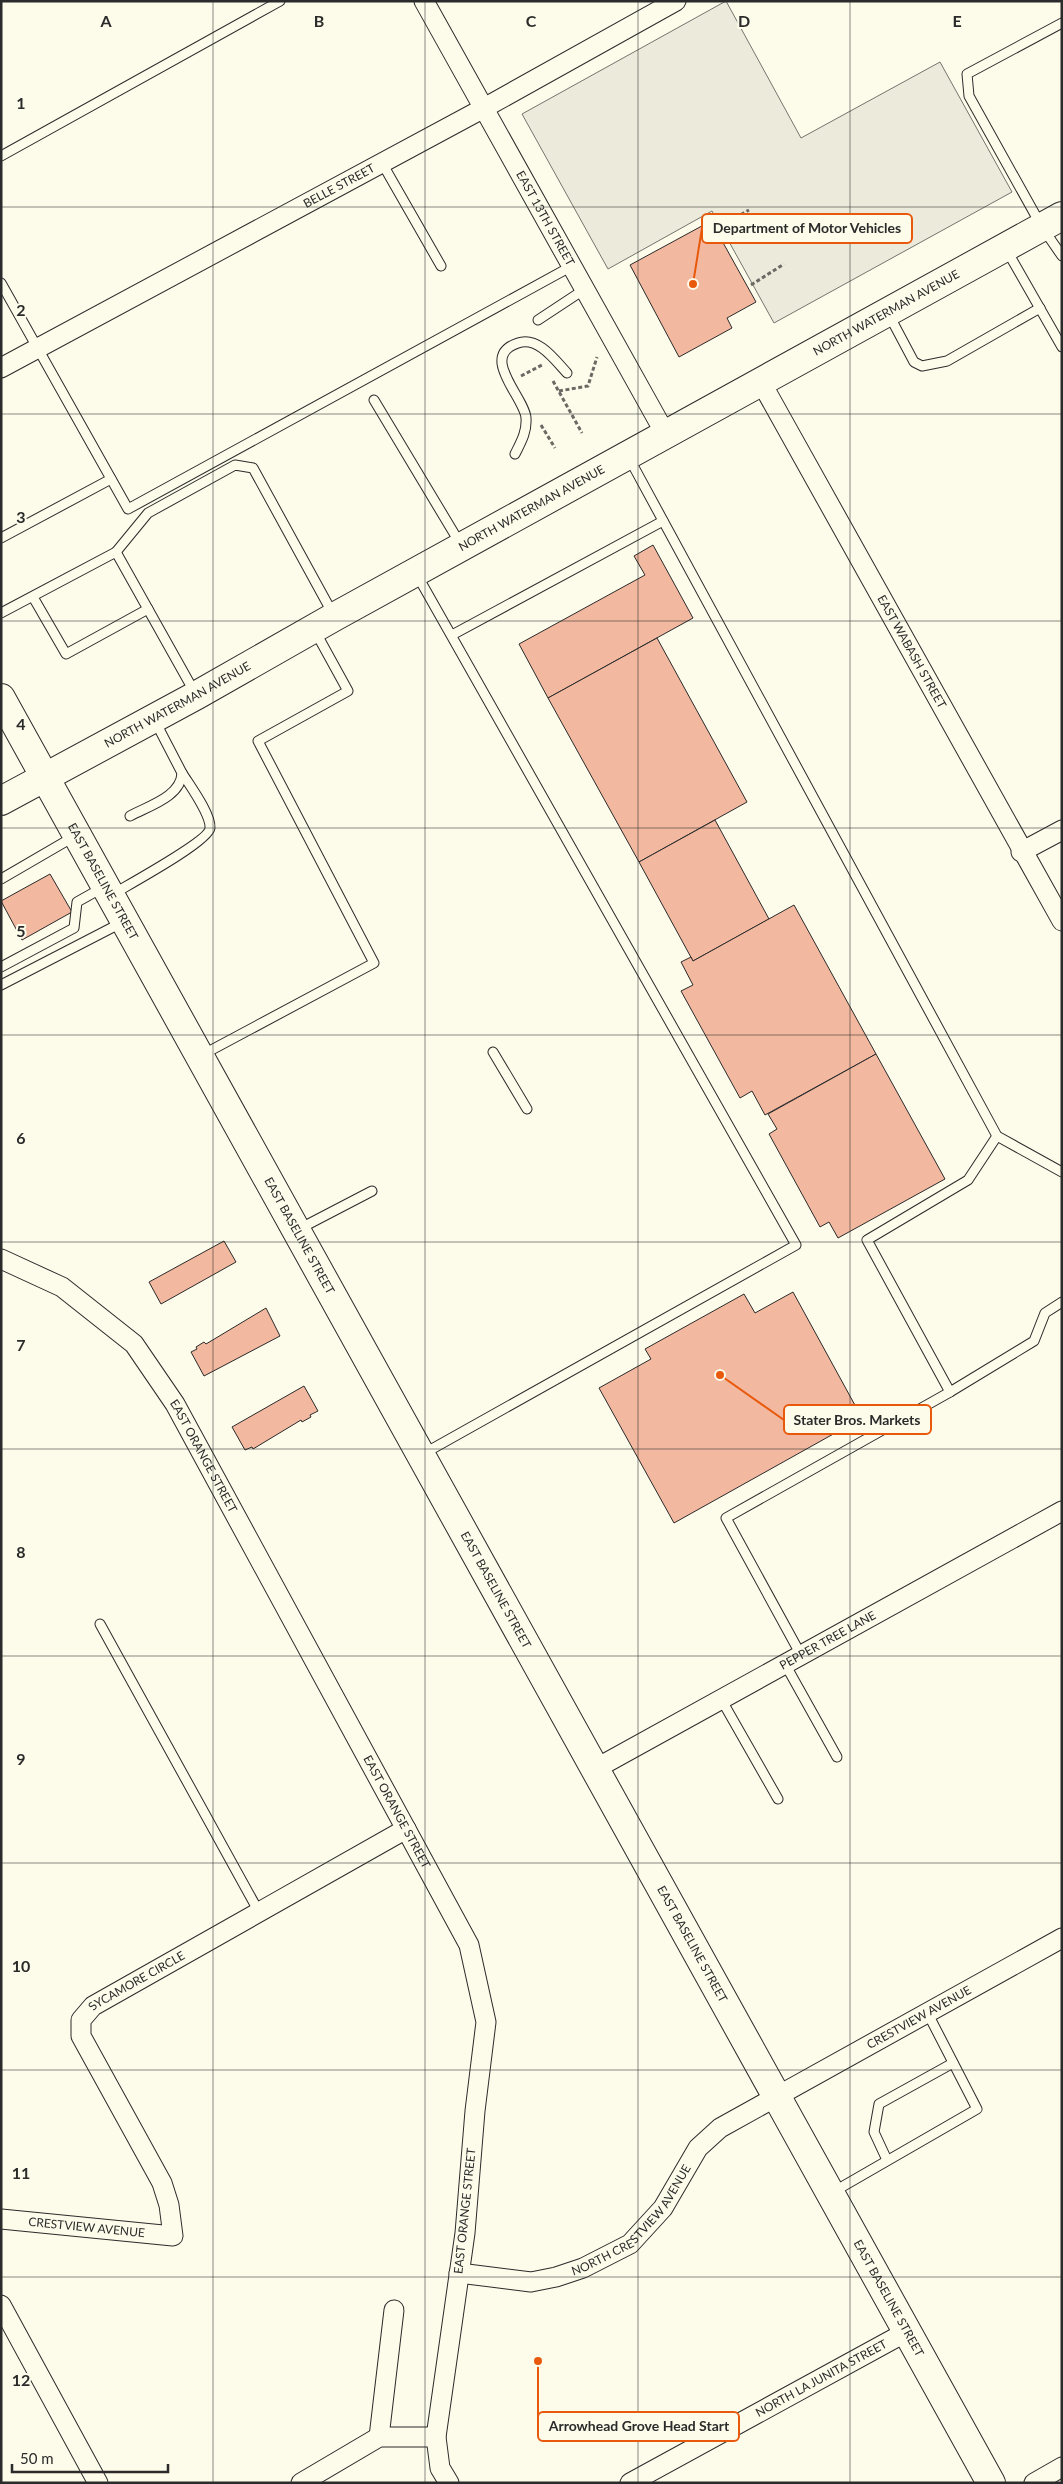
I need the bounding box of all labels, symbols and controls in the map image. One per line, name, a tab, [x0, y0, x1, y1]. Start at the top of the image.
text: A	[99, 11, 112, 30]
text: B	[314, 11, 324, 30]
text: C	[526, 11, 537, 30]
text: D	[738, 11, 750, 30]
text: E	[952, 11, 962, 30]
text: 1	[16, 93, 26, 112]
street label: BELLE STREET	[300, 160, 377, 211]
street label: EAST 13TH STREET	[513, 168, 578, 269]
callout: Department of Motor Vehicles	[702, 214, 912, 243]
text: Department of Motor Vehicles	[713, 219, 901, 236]
street label: NORTH WATERMAN AVENUE	[810, 266, 962, 359]
text: 2	[16, 300, 26, 319]
street label: NORTH WATERMAN AVENUE	[456, 461, 607, 554]
text: 3	[16, 507, 26, 526]
street label: EAST WABASH STREET	[874, 592, 950, 711]
street label: NORTH WATERMAN AVENUE	[102, 658, 253, 751]
text: 4	[16, 714, 26, 733]
street label: EAST BASELINE STREET	[65, 820, 142, 943]
text: 5	[16, 921, 26, 940]
text: 6	[16, 1128, 26, 1147]
street label: EAST BASELINE STREET	[261, 1174, 338, 1297]
text: 7	[16, 1335, 26, 1354]
street label: EAST ORANGE STREET	[167, 1396, 241, 1515]
callout: Stater Bros. Markets	[784, 1405, 931, 1434]
text: Stater Bros. Markets	[794, 1411, 920, 1428]
street label: EAST BASELINE STREET	[458, 1529, 535, 1651]
text: 8	[16, 1542, 26, 1561]
street label: PEPPER TREE LANE	[777, 1607, 878, 1673]
text: 9	[16, 1749, 26, 1768]
street label: EAST ORANGE STREET	[360, 1753, 434, 1871]
street label: EAST BASELINE STREET	[654, 1883, 731, 2005]
street label: SYCAMORE CIRCLE	[85, 1948, 187, 2013]
text: 10	[12, 1956, 30, 1975]
street label: CRESTVIEW AVENUE	[864, 1982, 974, 2052]
street label: EAST ORANGE STREET	[450, 2147, 479, 2275]
street label: NORTH CRESTVIEW AVENUE	[569, 2162, 694, 2278]
text: 11	[12, 2163, 30, 2182]
street label: CRESTVIEW AVENUE	[28, 2214, 146, 2240]
street label: EAST BASELINE STREET	[851, 2237, 927, 2359]
street label: NORTH LA JUNITA STREET	[753, 2336, 889, 2420]
text: 12	[12, 2370, 30, 2389]
callout: Arrowhead Grove Head Start	[538, 2412, 739, 2441]
text: Arrowhead Grove Head Start	[548, 2417, 730, 2434]
scale bar	[12, 2442, 169, 2474]
text: 50 m	[20, 2449, 54, 2467]

